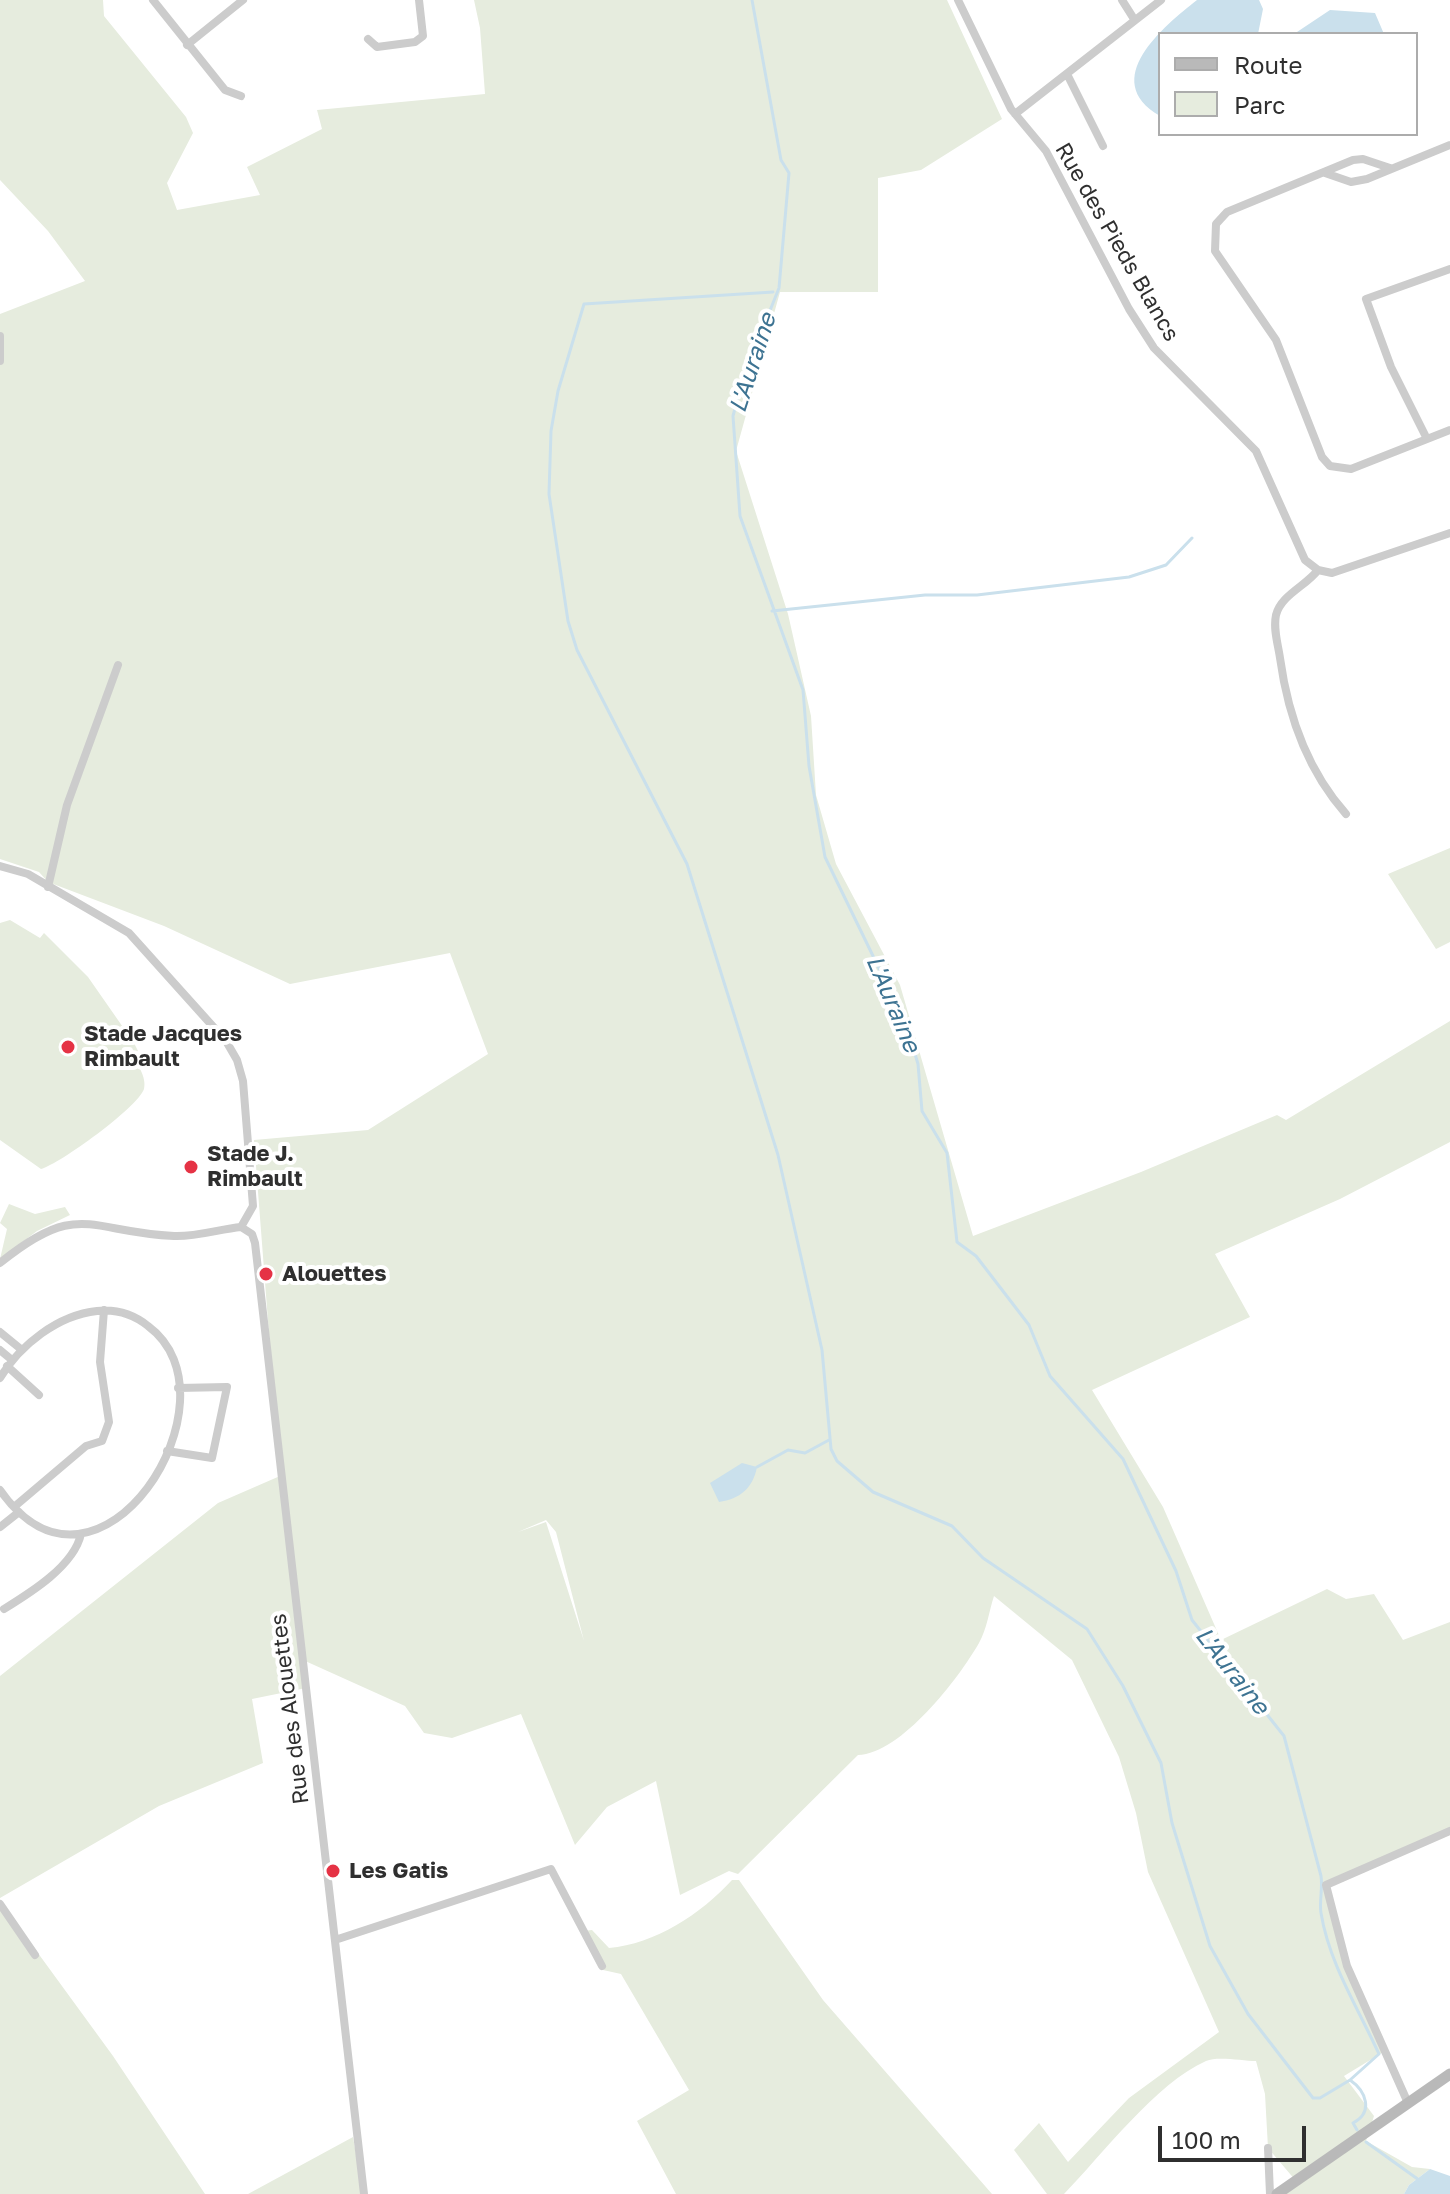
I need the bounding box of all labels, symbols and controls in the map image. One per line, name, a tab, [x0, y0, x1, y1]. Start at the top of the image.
legend	[1158, 32, 1418, 136]
text: Route	[1234, 50, 1303, 79]
text: Parc	[1234, 90, 1285, 119]
street label: Rue des Pieds Blancs	[1049, 138, 1185, 346]
water label: L'Auraine	[723, 310, 783, 416]
water label: L'Auraine	[860, 951, 926, 1057]
place label: Stade Jacques Rimbault	[84, 1021, 242, 1072]
marker: Stade Jacques Rimbault	[59, 1038, 77, 1056]
place label: Stade J. Rimbault	[207, 1141, 303, 1192]
marker: Stade J. Rimbault	[182, 1158, 200, 1176]
place label: Alouettes	[282, 1261, 387, 1287]
marker: Alouettes	[257, 1265, 275, 1283]
street label: Rue des Alouettes	[265, 1612, 315, 1806]
water label: L'Auraine	[1189, 1622, 1275, 1720]
place label: Les Gatis	[349, 1858, 448, 1884]
marker: Les Gatis	[324, 1862, 342, 1880]
scale bar	[1162, 2110, 1310, 2160]
text: 100 m	[1172, 2125, 1241, 2154]

